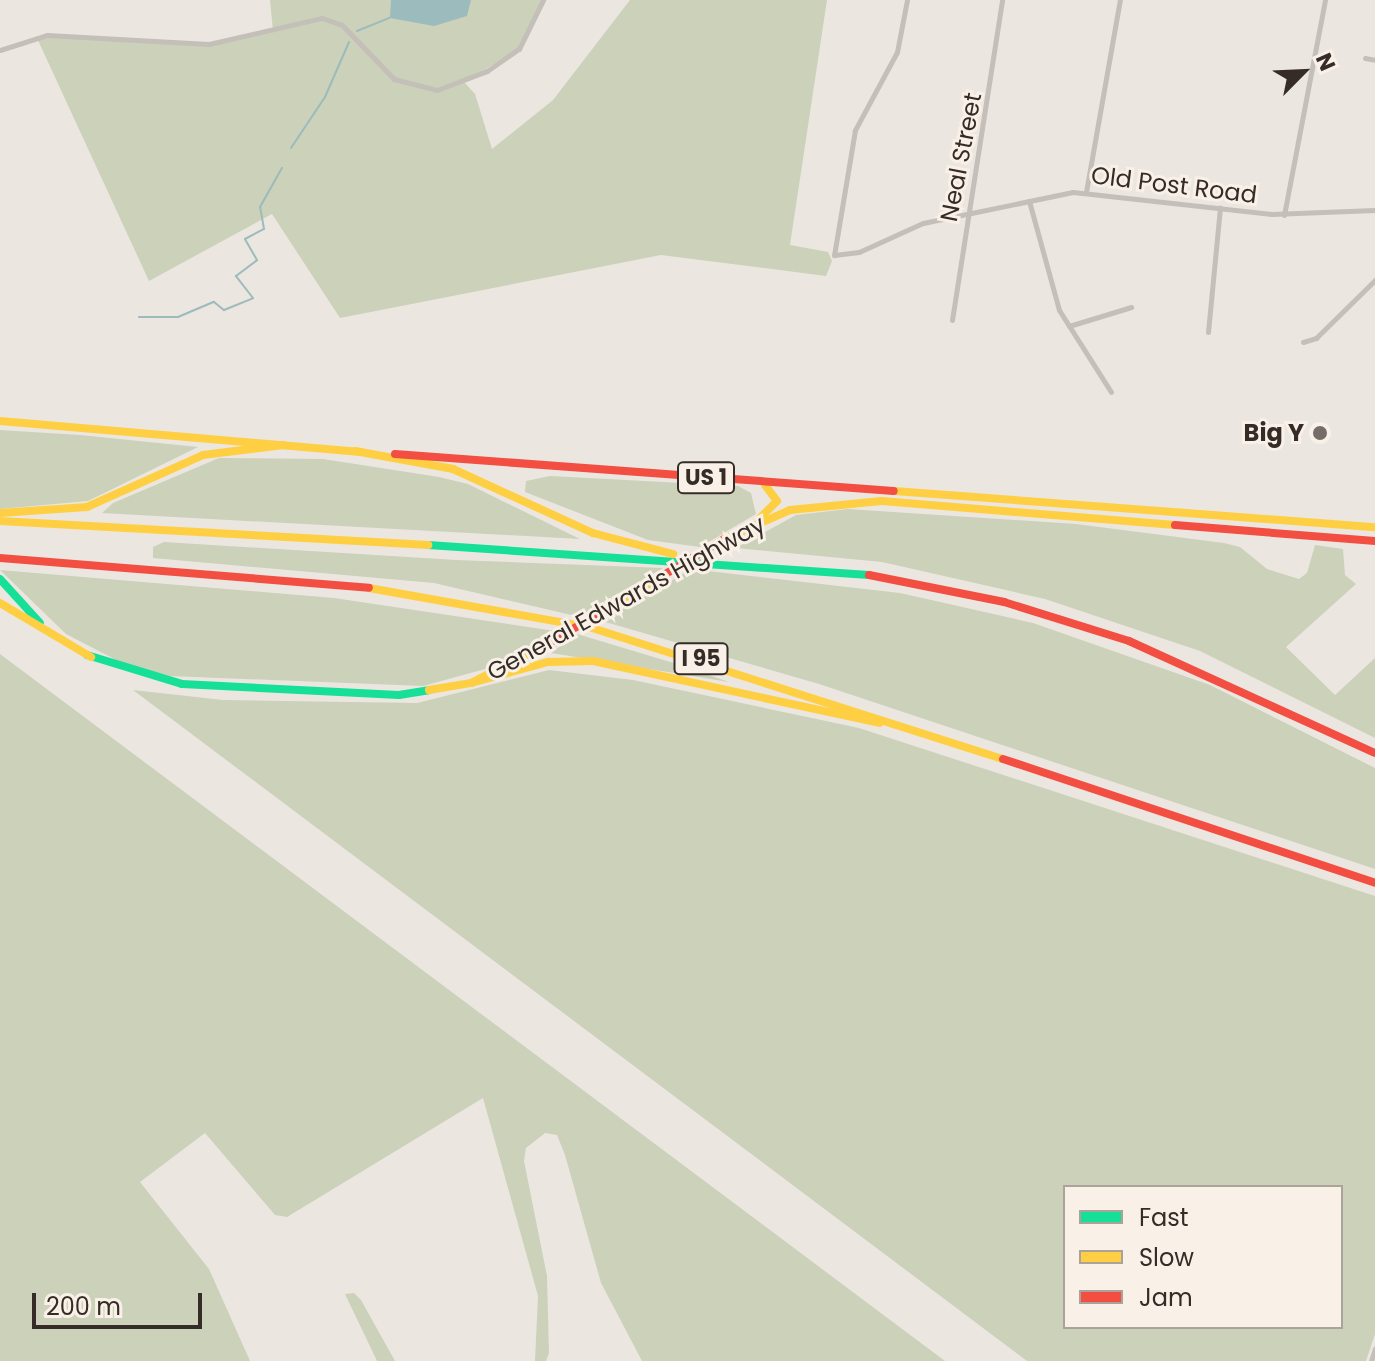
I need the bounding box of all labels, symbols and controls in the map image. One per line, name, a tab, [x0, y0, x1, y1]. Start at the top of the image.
north arrow	[1263, 32, 1343, 112]
text: N	[1308, 48, 1343, 76]
street label: Neal Street	[934, 90, 988, 224]
street label: Old Post Road	[1090, 161, 1258, 209]
place label: Big Y	[1244, 419, 1304, 447]
marker: Big Y	[1311, 424, 1329, 442]
road number: US 1	[676, 460, 736, 496]
street label: General Edwards Highway	[482, 509, 770, 687]
road number: I 95	[673, 641, 729, 677]
legend	[1063, 1185, 1343, 1329]
text: Fast	[1139, 1201, 1189, 1234]
text: Slow	[1139, 1241, 1194, 1274]
scale bar	[36, 1277, 206, 1327]
text: Jam	[1139, 1281, 1193, 1314]
text: 200 m	[46, 1290, 121, 1323]

